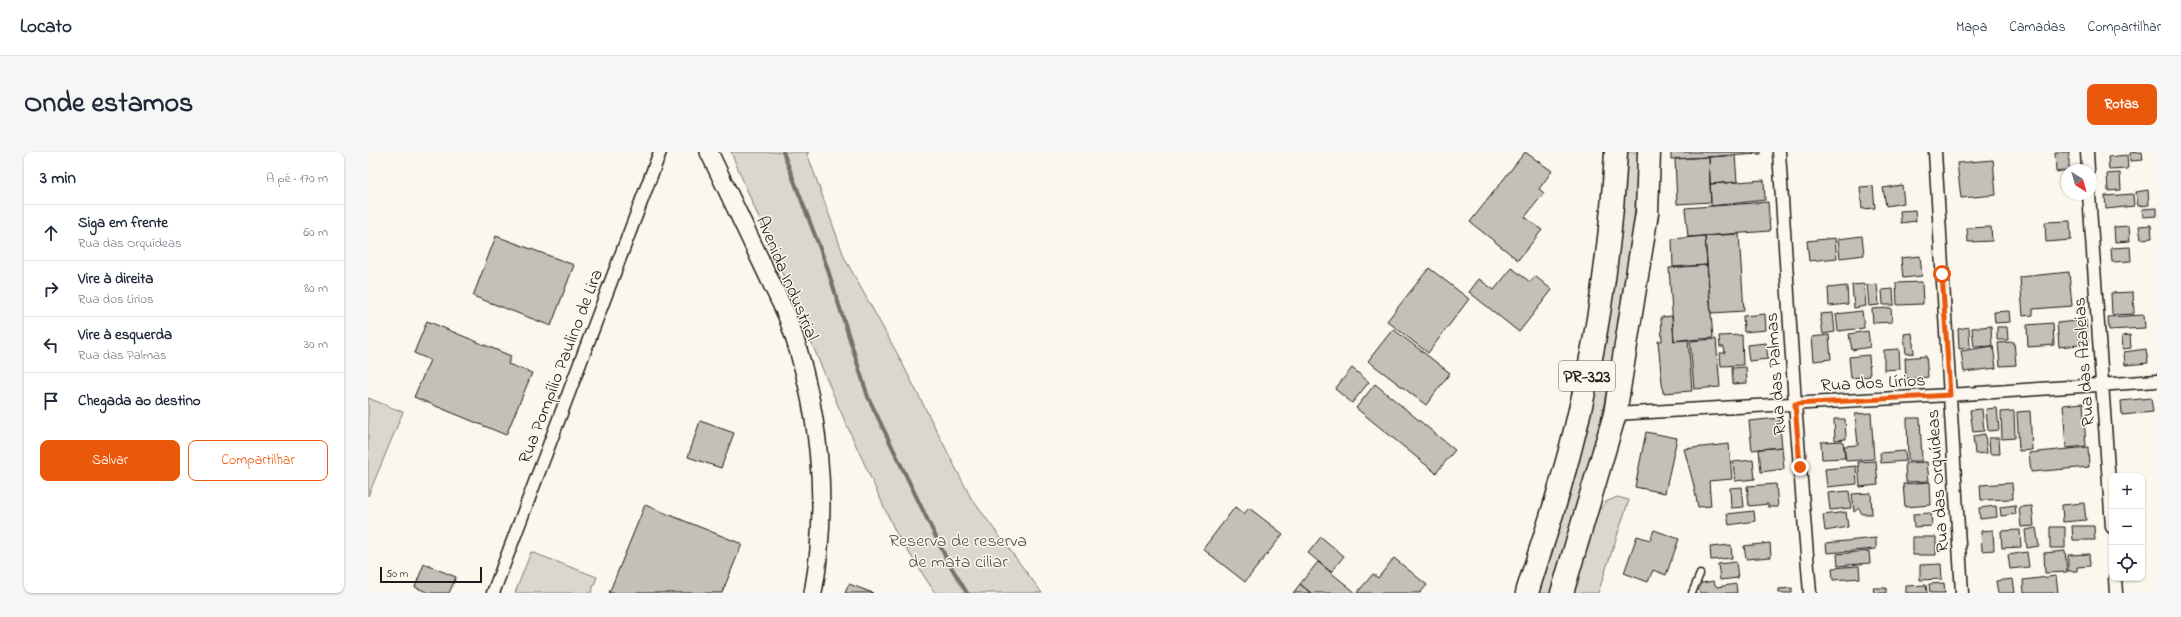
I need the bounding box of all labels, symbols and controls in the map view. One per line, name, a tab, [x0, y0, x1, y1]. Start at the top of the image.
text: Locato	[20, 14, 72, 41]
text: Mapa	[1956, 17, 1987, 38]
text: Camadas	[2009, 17, 2066, 38]
text: Compartilhar	[2088, 17, 2161, 38]
text: Onde estamos	[24, 84, 193, 125]
button: Rotas	[2087, 84, 2157, 125]
north arrow	[2061, 164, 2097, 200]
text: 3 min	[40, 166, 76, 191]
text: A pé · 170 m	[266, 169, 328, 188]
text: Siga em frente	[78, 212, 168, 234]
street label: Avenida Industrial	[748, 212, 824, 345]
icon: ahead	[40, 222, 62, 244]
text: 60 m	[303, 223, 328, 242]
text: Rua das Orquídeas	[78, 234, 182, 253]
route start	[1933, 265, 1951, 283]
street label: Rua Pompílio Paulino de Lira	[513, 266, 611, 468]
text: Vire à direita	[78, 268, 153, 290]
icon: right	[40, 278, 62, 300]
text: 80 m	[304, 279, 328, 298]
text: Rua dos Lírios	[78, 290, 154, 309]
street label: Rua das Azaleias	[2068, 296, 2102, 427]
street label: Rua das Palmas	[1760, 312, 1794, 436]
text: Vire à esquerda	[78, 324, 172, 346]
icon: left	[40, 334, 62, 356]
text: 30 m	[304, 335, 328, 354]
text: Rua das Palmas	[78, 346, 167, 365]
road number: PR-323	[1559, 361, 1615, 391]
street label: Rua dos Lírios	[1820, 368, 1926, 400]
icon: arrive	[40, 390, 62, 412]
text: Chegada ao destino	[78, 390, 201, 412]
street label: Rua das Orquídeas	[1921, 408, 1957, 553]
button: Salvar	[40, 440, 180, 481]
button: Compartilhar	[188, 440, 328, 481]
route end	[1791, 458, 1809, 476]
map controls	[2109, 473, 2145, 581]
button: +	[2109, 473, 2145, 509]
button: −	[2109, 509, 2145, 545]
park label: Reserva de reserva de mata ciliar	[889, 529, 1027, 576]
button: locate	[2109, 545, 2145, 581]
scale bar	[380, 565, 482, 584]
text: 50 m	[386, 566, 408, 582]

